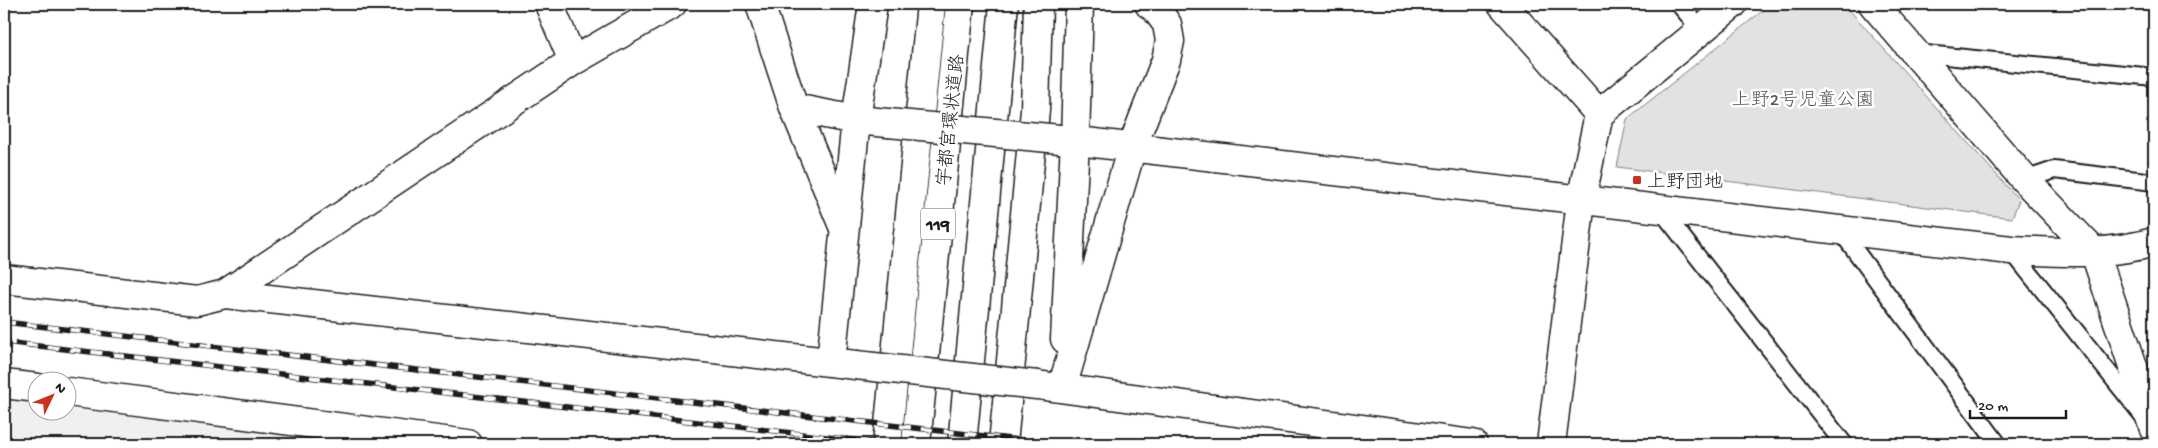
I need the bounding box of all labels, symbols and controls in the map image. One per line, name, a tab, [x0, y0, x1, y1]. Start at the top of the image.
street label: 宇都宮環状道路	[933, 53, 971, 188]
park label: 上野2号児童公園	[1732, 89, 1874, 113]
place label: 上野団地	[1647, 172, 1723, 195]
marker: 上野団地	[1631, 174, 1643, 186]
road number: 119	[920, 208, 956, 240]
north arrow	[28, 370, 78, 420]
text: N	[50, 380, 69, 398]
scale bar	[1970, 388, 2067, 420]
text: 20 m	[1978, 398, 2008, 416]

